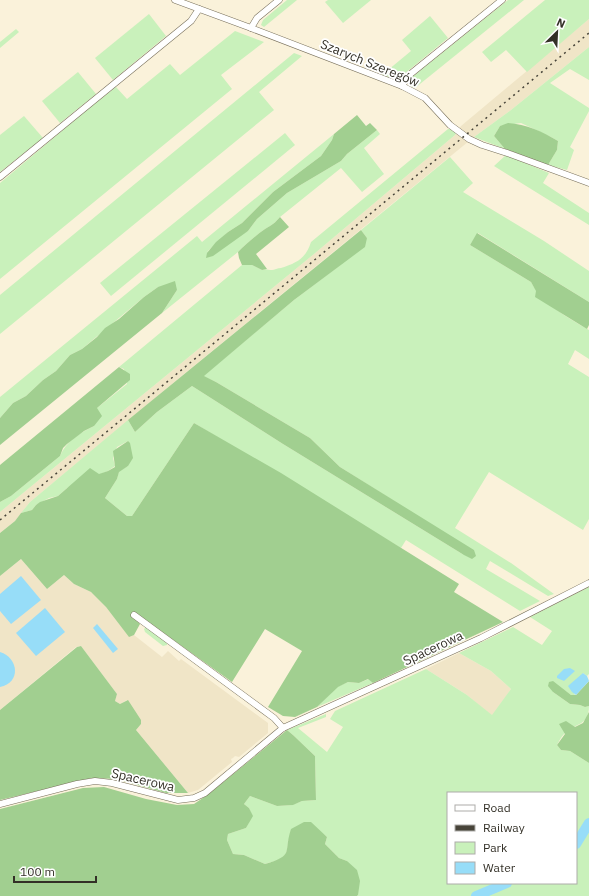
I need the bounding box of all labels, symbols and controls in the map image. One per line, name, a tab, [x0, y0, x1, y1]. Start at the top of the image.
north arrow	[537, 12, 577, 52]
text: N	[555, 15, 568, 31]
street label: Szarych Szeregów	[318, 35, 422, 91]
street label: Spacerowa	[400, 627, 466, 669]
street label: Spacerowa	[110, 764, 176, 796]
legend	[447, 792, 577, 884]
text: Road	[483, 800, 511, 815]
text: Railway	[483, 820, 525, 835]
text: Park	[483, 840, 508, 855]
scale bar	[14, 858, 96, 884]
text: Water	[483, 860, 516, 875]
text: 100 m	[20, 864, 55, 879]

